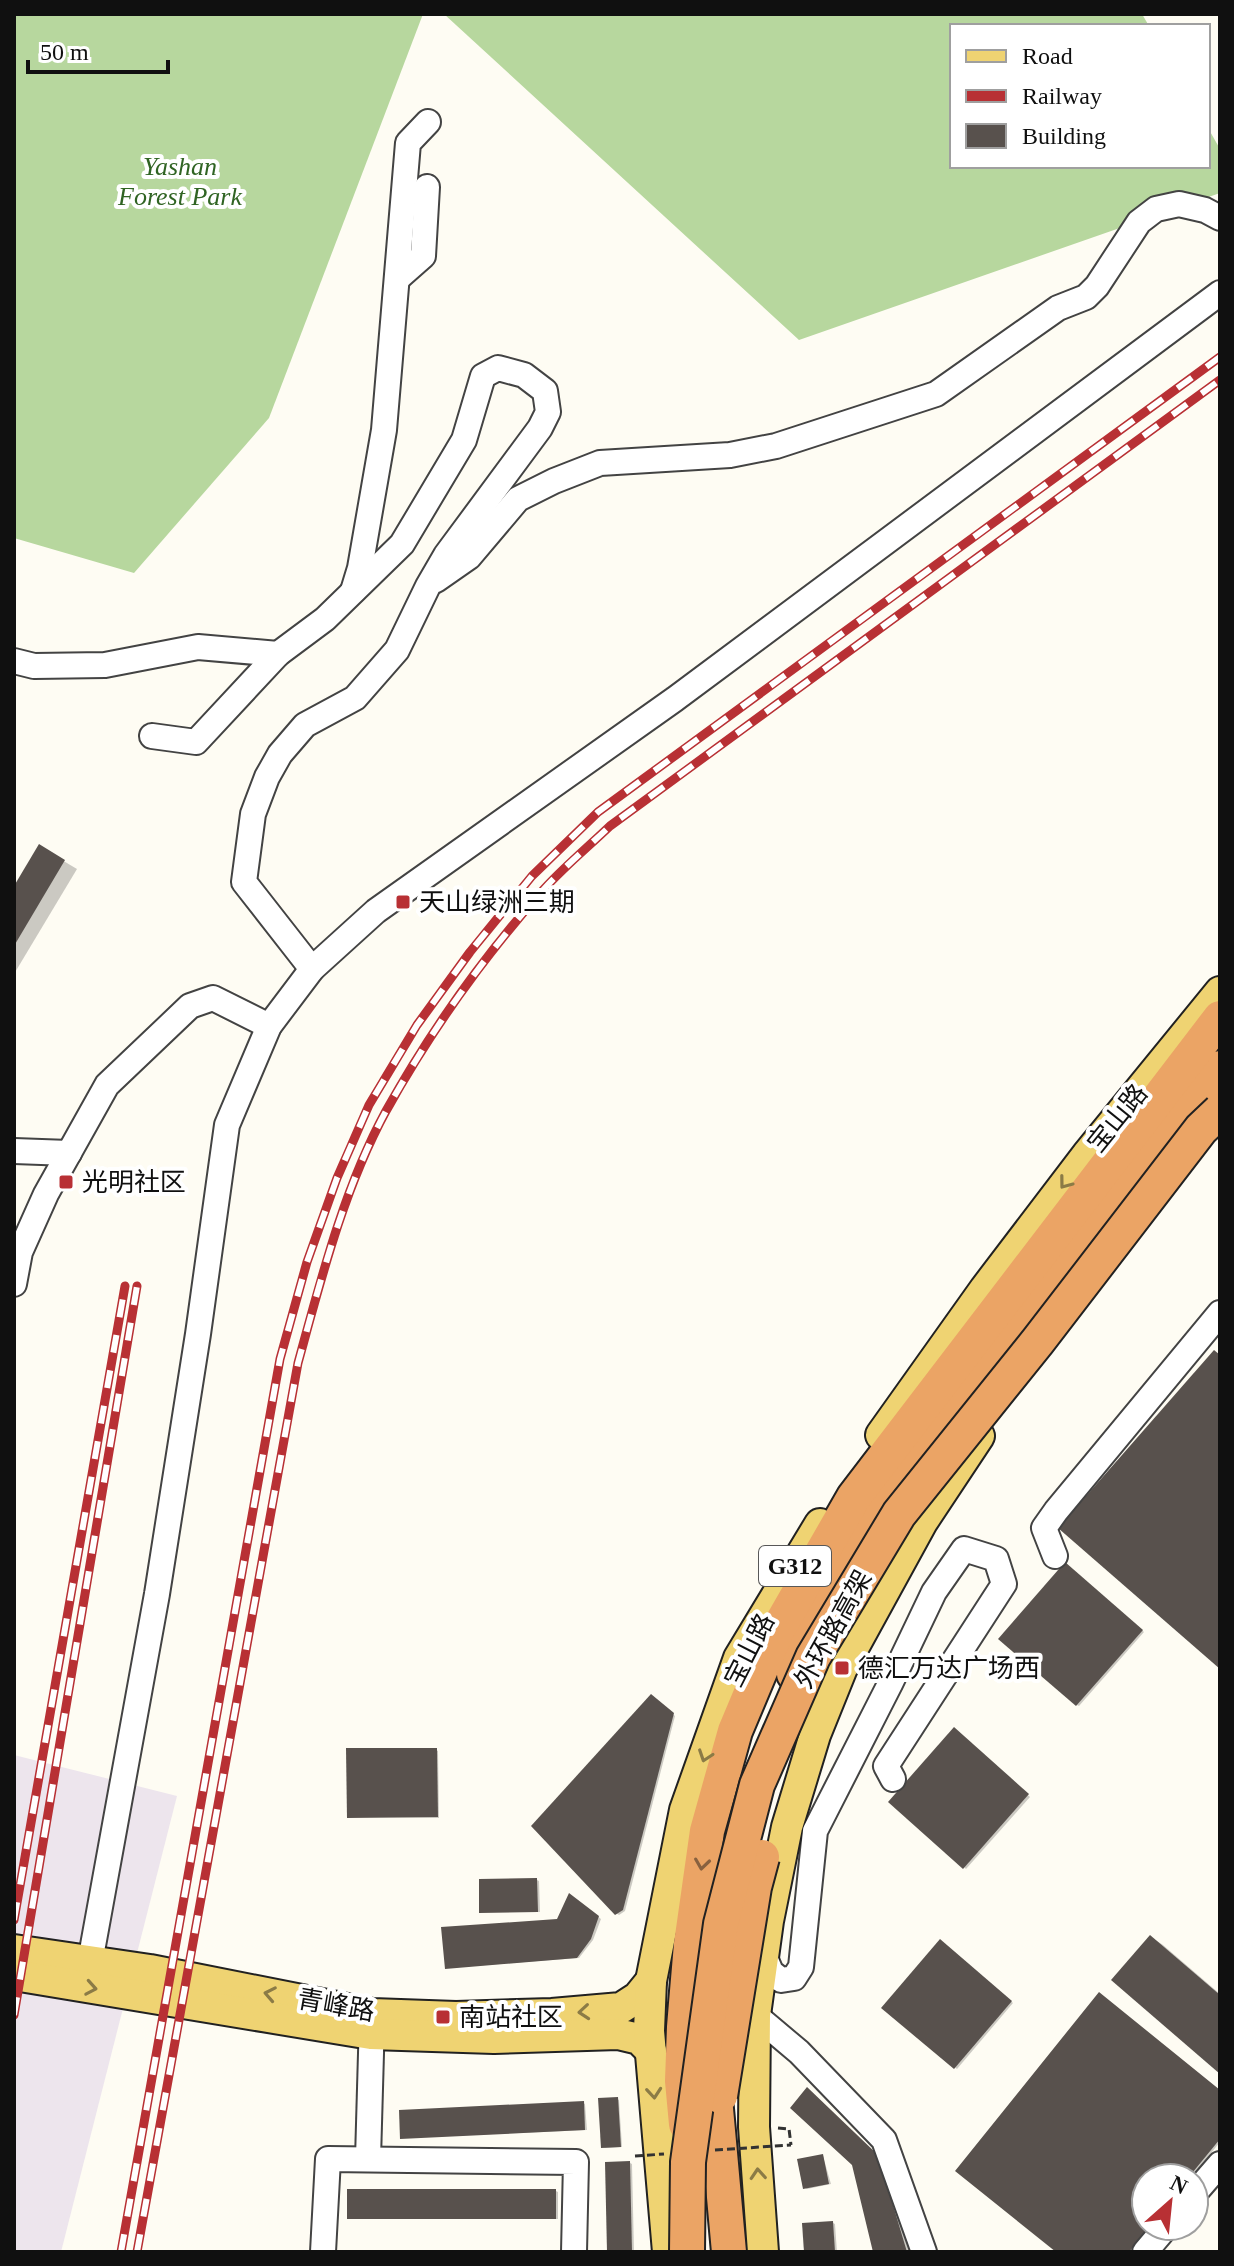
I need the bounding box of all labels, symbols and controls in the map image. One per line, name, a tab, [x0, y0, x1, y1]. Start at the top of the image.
scale bar	[28, 24, 168, 74]
legend	[950, 24, 1210, 168]
text: 50 m	[40, 39, 89, 65]
text: Road	[1022, 43, 1073, 69]
text: Railway	[1022, 83, 1102, 109]
text: Building	[1022, 123, 1106, 149]
park label: Yashan Forest Park	[117, 152, 242, 211]
place label: 天山绿洲三期	[419, 888, 575, 917]
marker: 天山绿洲三期	[394, 893, 412, 911]
street label: 宝山路	[1082, 1079, 1153, 1158]
place label: 光明社区	[82, 1168, 186, 1197]
marker: 光明社区	[57, 1173, 75, 1191]
one-way arrow	[1061, 1174, 1075, 1189]
road number: G312	[759, 1546, 831, 1586]
street label: 外环路高架	[789, 1565, 878, 1693]
street label: 宝山路	[719, 1609, 780, 1692]
place label: 德汇万达广场西	[858, 1654, 1040, 1683]
marker: 德汇万达广场西	[833, 1659, 851, 1677]
one-way arrow	[698, 1748, 714, 1762]
one-way arrow	[694, 1858, 711, 1871]
one-way arrow	[84, 1979, 98, 1996]
street label: 青峰路	[295, 1984, 377, 2027]
one-way arrow	[263, 1986, 277, 2003]
place label: 南站社区	[459, 2003, 563, 2032]
one-way arrow	[577, 2003, 590, 2020]
marker: 南站社区	[434, 2008, 452, 2026]
one-way arrow	[646, 2087, 663, 2100]
north arrow	[1130, 2162, 1210, 2242]
one-way arrow	[750, 2167, 767, 2180]
text: N	[1166, 2170, 1192, 2199]

